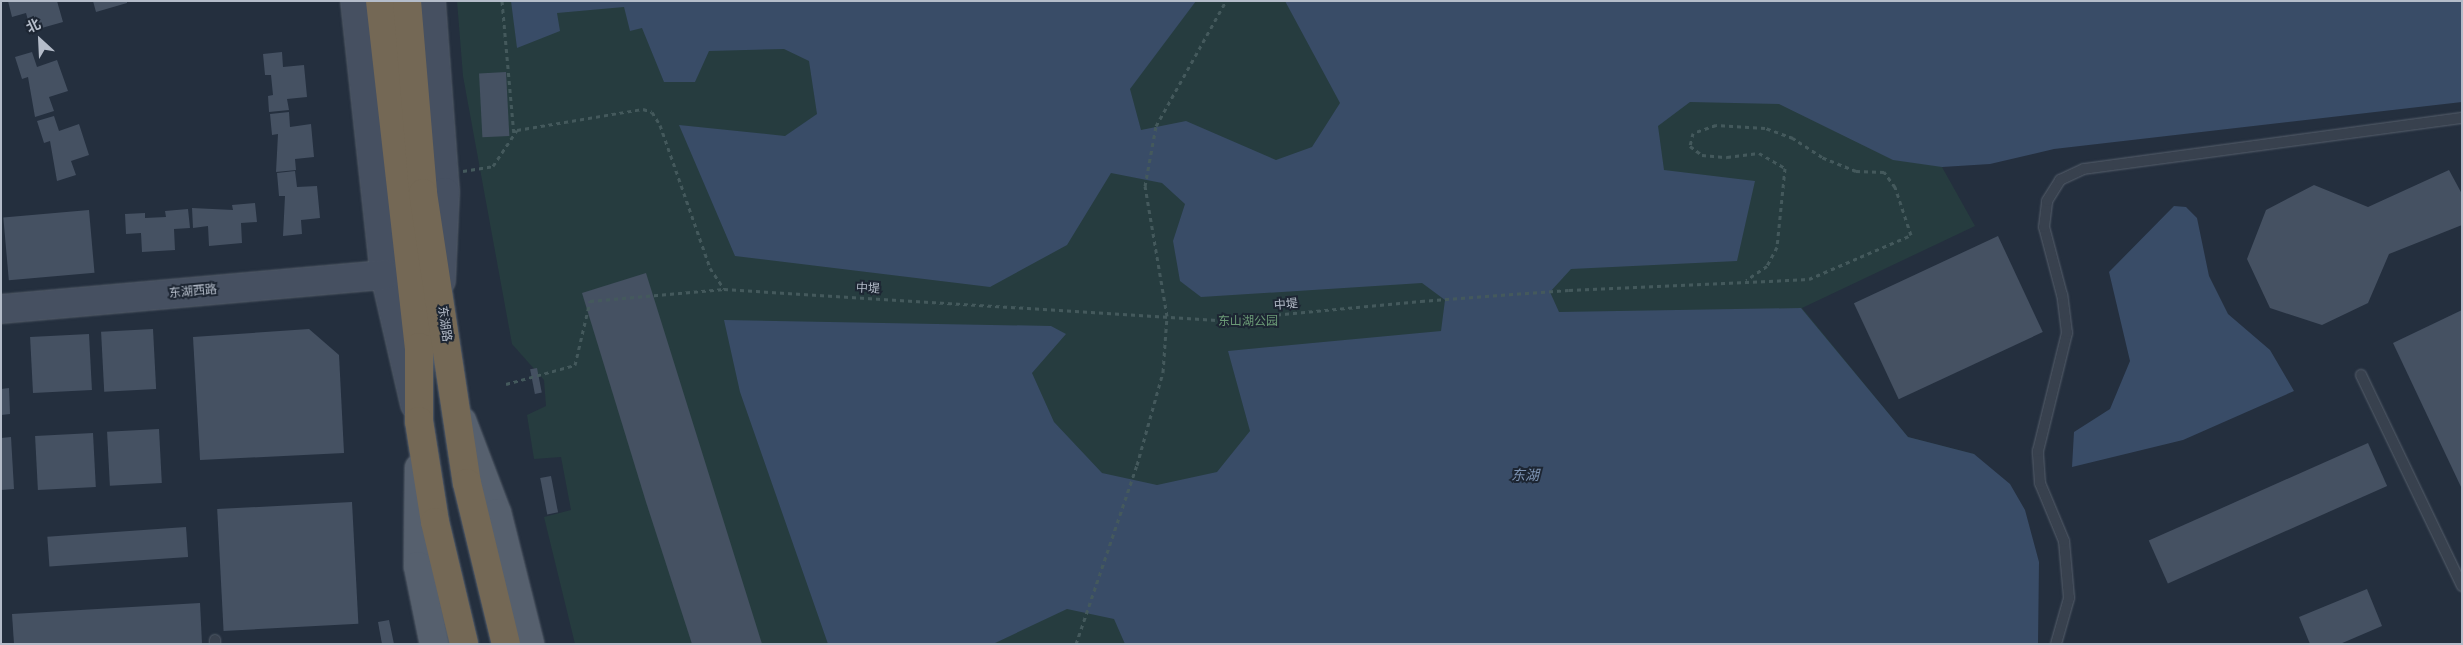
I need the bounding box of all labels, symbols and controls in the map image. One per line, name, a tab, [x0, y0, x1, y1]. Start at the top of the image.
text: 北	[23, 14, 44, 38]
north arrow	[15, 15, 65, 65]
street label: 中堤	[856, 281, 880, 297]
street label: 东湖西路	[168, 283, 218, 301]
street label: 中堤	[1273, 297, 1299, 313]
street label: 东湖路	[434, 305, 454, 343]
park label: 东山湖公园	[1218, 315, 1278, 329]
water label: 东湖	[1511, 468, 1539, 484]

